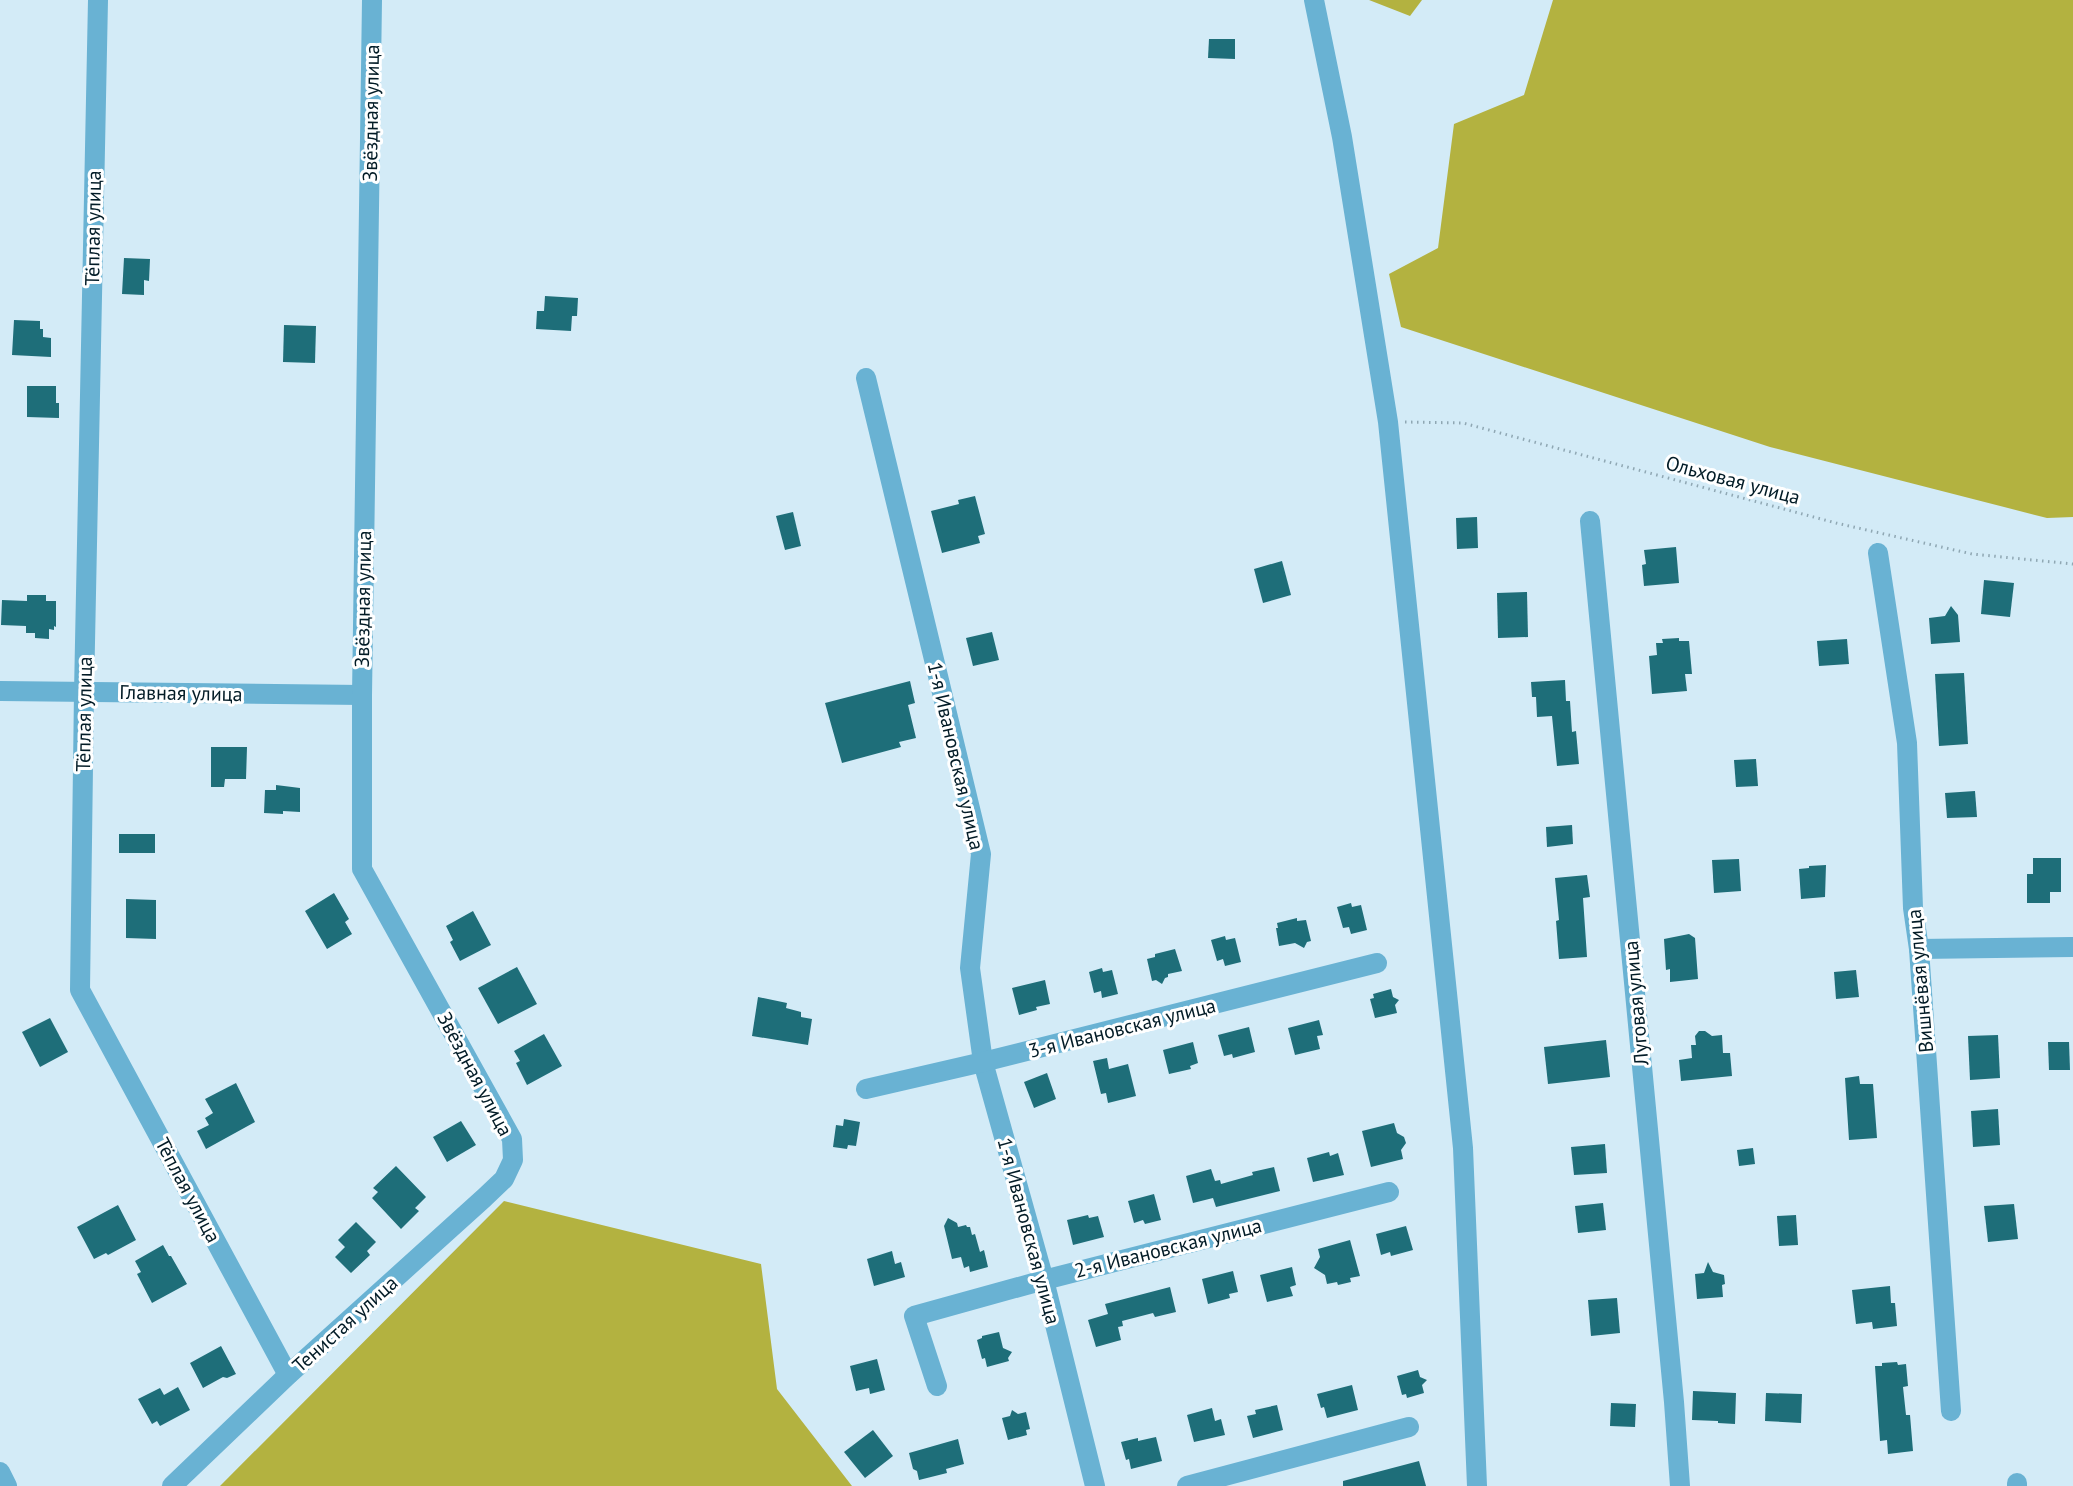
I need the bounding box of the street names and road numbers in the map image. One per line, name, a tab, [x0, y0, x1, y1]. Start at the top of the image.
street label: Звёздная улица	[357, 44, 385, 182]
street label: Тёплая улица	[79, 170, 107, 286]
street label: Ольховая улица	[1663, 450, 1803, 510]
street label: Звёздная улица	[349, 530, 377, 668]
street label: Тёплая улица	[70, 656, 98, 772]
street label: 1-я Ивановская улица	[922, 659, 990, 853]
street label: Главная улица	[119, 679, 243, 707]
street label: Вишнёвая улица	[1901, 908, 1939, 1054]
street label: Луговая улица	[1618, 939, 1654, 1068]
street label: 3-я Ивановская улица	[1026, 992, 1218, 1064]
street label: Звёздная улица	[431, 1007, 519, 1141]
street label: Тёплая улица	[149, 1133, 227, 1247]
street label: 1-я Ивановская улица	[992, 1135, 1066, 1327]
street label: 2-я Ивановская улица	[1072, 1212, 1264, 1284]
street label: Тенистая улица	[287, 1270, 403, 1378]

